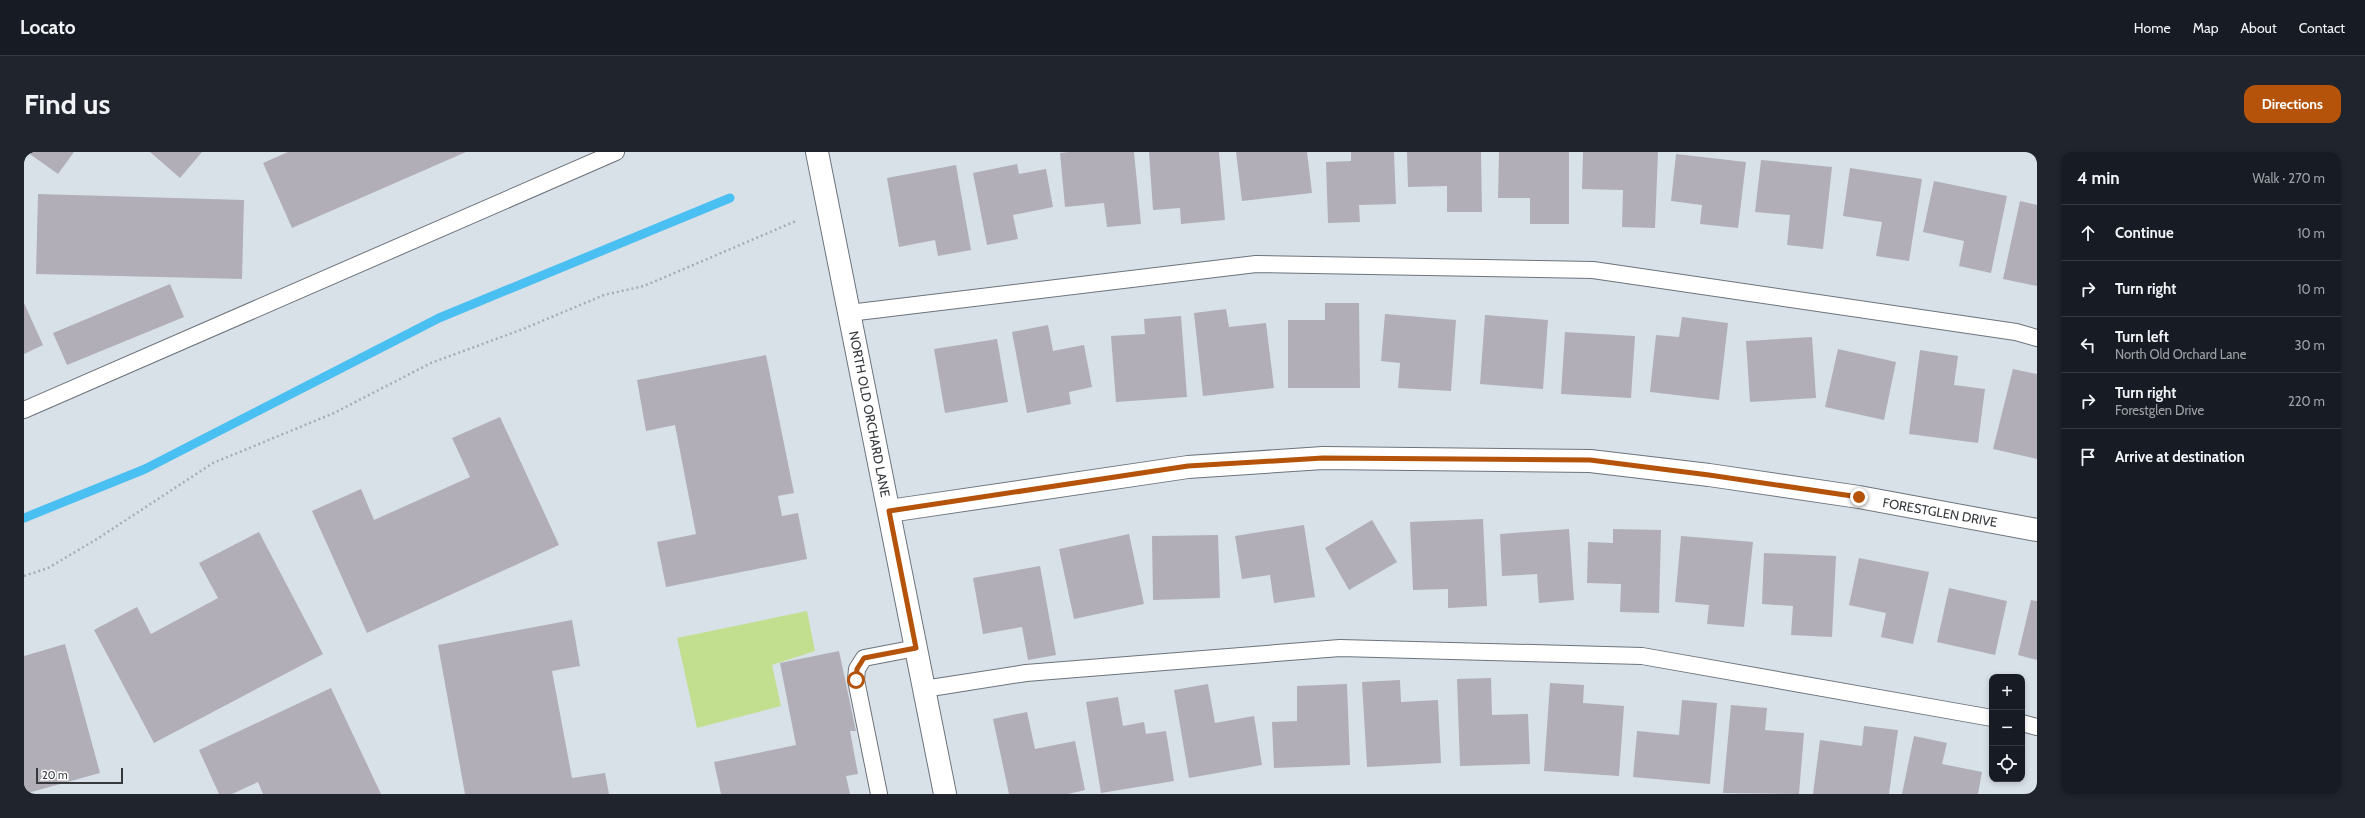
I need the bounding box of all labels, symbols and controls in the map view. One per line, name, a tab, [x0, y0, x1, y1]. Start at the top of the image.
text: Locato	[20, 16, 76, 39]
text: Home	[2134, 19, 2171, 37]
text: Map	[2193, 19, 2218, 37]
text: About	[2240, 19, 2277, 37]
text: Contact	[2299, 19, 2345, 37]
button: Directions	[2244, 85, 2341, 123]
text: Find us	[24, 87, 110, 121]
text: 4 min	[2077, 168, 2120, 188]
text: Walk · 270 m	[2253, 170, 2325, 186]
icon: ahead	[2077, 222, 2099, 244]
text: Continue	[2115, 224, 2174, 242]
text: 10 m	[2297, 225, 2325, 241]
icon: right	[2077, 278, 2099, 300]
text: Turn right	[2115, 280, 2176, 298]
text: 10 m	[2297, 281, 2325, 297]
text: Turn left	[2115, 328, 2169, 346]
street label: NORTH OLD ORCHARD LANE	[846, 330, 894, 498]
icon: left	[2077, 334, 2099, 356]
text: 30 m	[2295, 337, 2325, 353]
text: North Old Orchard Lane	[2115, 346, 2246, 362]
text: Turn right	[2115, 384, 2176, 402]
icon: right	[2077, 390, 2099, 412]
text: 220 m	[2288, 393, 2325, 409]
text: Forestglen Drive	[2115, 402, 2204, 418]
icon: arrive	[2077, 446, 2099, 468]
text: Arrive at destination	[2115, 448, 2245, 466]
route end	[1850, 488, 1868, 506]
street label: FORESTGLEN DRIVE	[1881, 494, 1999, 530]
route start	[847, 671, 865, 689]
map controls	[1989, 674, 2025, 782]
button: +	[1989, 674, 2025, 710]
button: −	[1989, 710, 2025, 746]
button: locate	[1989, 746, 2025, 782]
scale bar	[36, 766, 123, 785]
text: 20 m	[42, 768, 68, 782]

